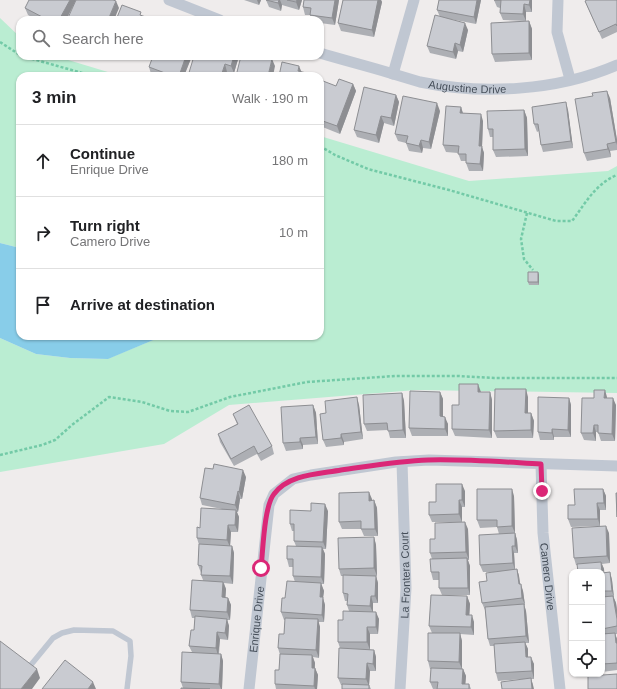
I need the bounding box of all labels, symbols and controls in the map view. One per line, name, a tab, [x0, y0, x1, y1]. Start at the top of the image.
search box	[16, 16, 324, 60]
icon: search	[30, 27, 52, 49]
text: Search here	[62, 30, 144, 47]
street label: Augustine Drive	[428, 78, 506, 95]
text: 3 min	[32, 88, 76, 107]
text: Walk · 190 m	[232, 91, 308, 106]
text: Continue	[70, 145, 135, 162]
icon: ahead	[32, 150, 54, 172]
text: 180 m	[272, 153, 308, 168]
text: Enrique Drive	[70, 162, 149, 177]
text: Turn right	[70, 217, 140, 234]
icon: right	[32, 222, 54, 244]
text: 10 m	[279, 225, 308, 240]
text: Camero Drive	[70, 234, 150, 249]
icon: arrive	[32, 294, 54, 316]
text: Arrive at destination	[70, 296, 215, 313]
route end	[533, 482, 551, 500]
street label: La Frontera Court	[398, 532, 412, 619]
street label: Camero Drive	[538, 542, 557, 611]
route start	[252, 559, 270, 577]
map controls	[569, 569, 605, 677]
button: +	[569, 569, 605, 605]
street label: Enrique Drive	[247, 586, 266, 653]
button: −	[569, 605, 605, 641]
button: locate	[569, 641, 605, 677]

